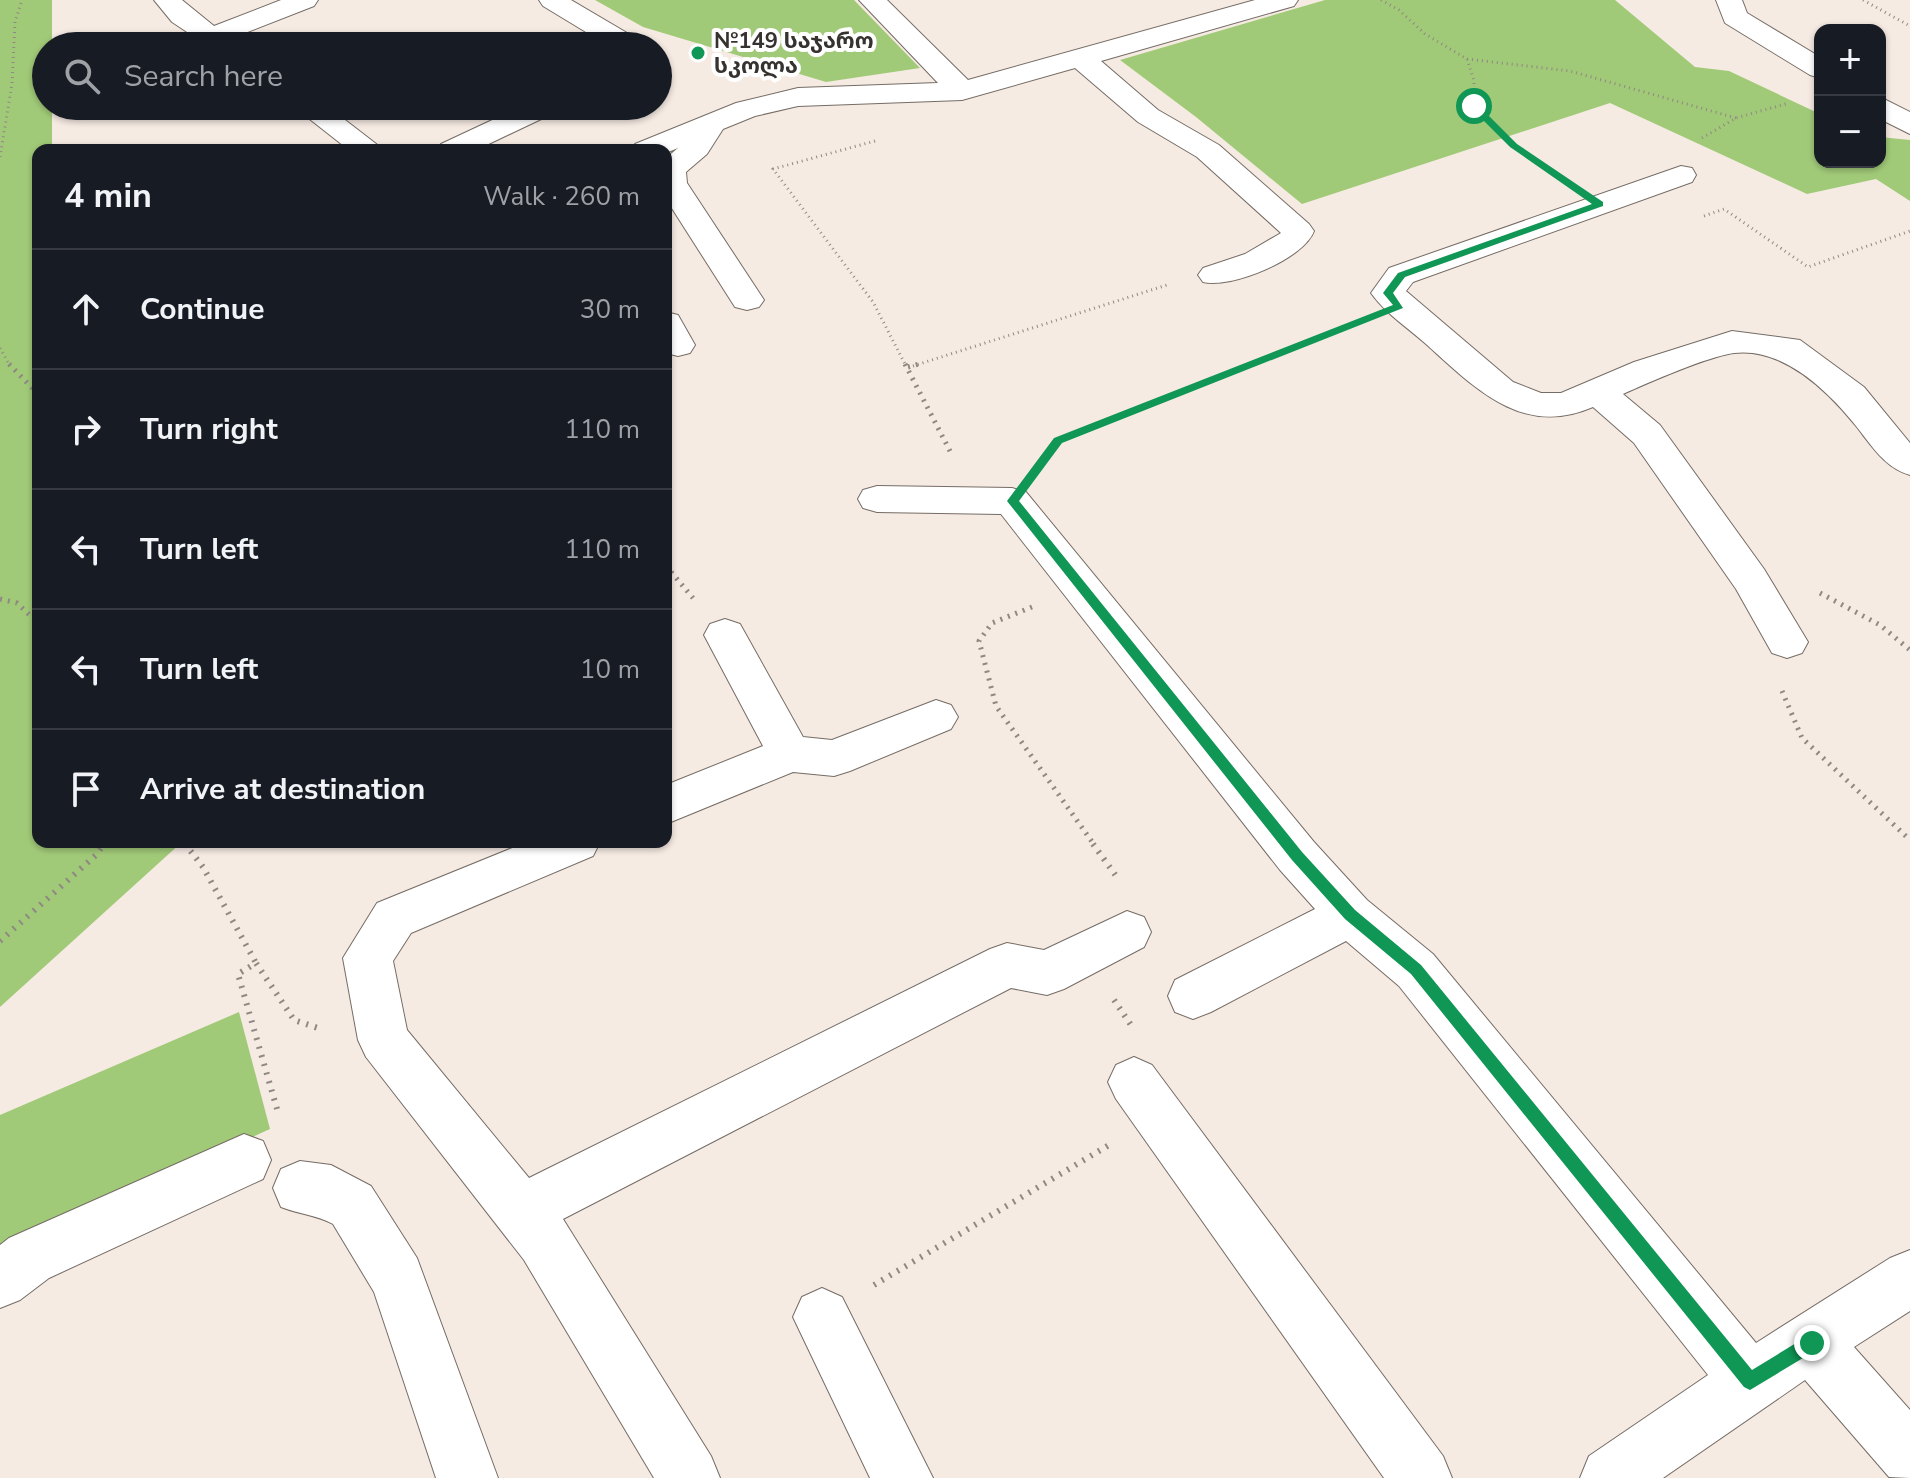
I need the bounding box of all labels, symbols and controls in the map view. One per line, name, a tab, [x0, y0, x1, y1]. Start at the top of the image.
map controls	[1814, 24, 1886, 168]
button: +	[1814, 24, 1886, 96]
place label: №149 საჯარო სკოლა	[714, 26, 874, 81]
search box	[32, 32, 672, 120]
marker: №149 საჯარო სკოლა	[689, 44, 707, 62]
icon: search	[60, 54, 104, 98]
text: Search here	[124, 56, 283, 97]
route start	[1456, 88, 1492, 124]
button: −	[1814, 96, 1886, 168]
text: 4 min	[64, 173, 152, 219]
text: Walk · 260 m	[483, 179, 640, 214]
icon: ahead	[64, 287, 108, 331]
text: Continue	[140, 289, 265, 330]
text: 30 m	[580, 292, 640, 327]
icon: right	[64, 407, 108, 451]
text: Turn right	[140, 409, 278, 450]
text: 110 m	[564, 412, 640, 447]
icon: left	[64, 527, 108, 571]
text: Turn left	[140, 529, 258, 570]
text: 110 m	[564, 532, 640, 567]
icon: left	[64, 647, 108, 691]
text: Turn left	[140, 649, 258, 690]
text: 10 m	[580, 652, 640, 687]
icon: arrive	[64, 767, 108, 811]
text: Arrive at destination	[140, 769, 425, 810]
route end	[1794, 1325, 1830, 1361]

